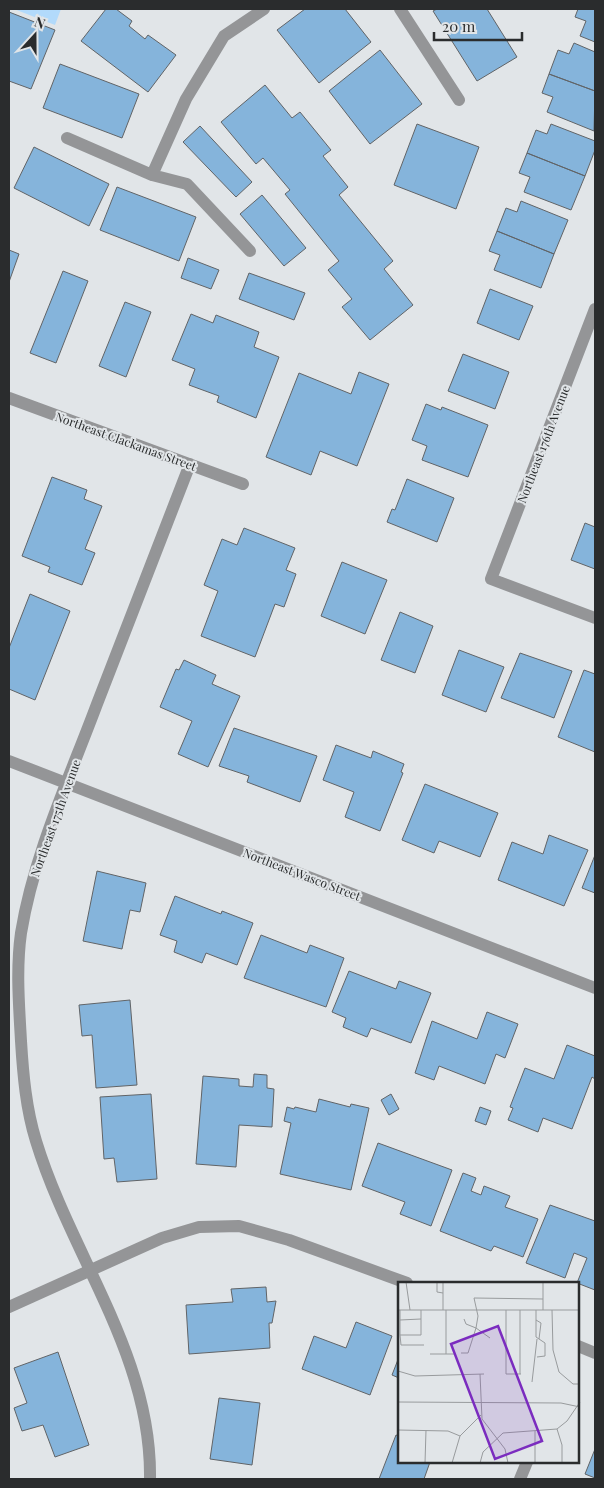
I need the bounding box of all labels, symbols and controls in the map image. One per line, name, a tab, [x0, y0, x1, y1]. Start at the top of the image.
north arrow	[10, 10, 60, 60]
scale bar	[434, 10, 522, 42]
text: N	[32, 12, 48, 33]
text: 20 m	[442, 16, 476, 36]
street label: Northeast 176th Avenue	[513, 383, 573, 505]
street label: Northeast Clackamas Street	[53, 408, 199, 474]
street label: Northeast 175th Avenue	[26, 757, 84, 879]
street label: Northeast Wasco Street	[241, 844, 364, 904]
inset map	[398, 1282, 579, 1463]

